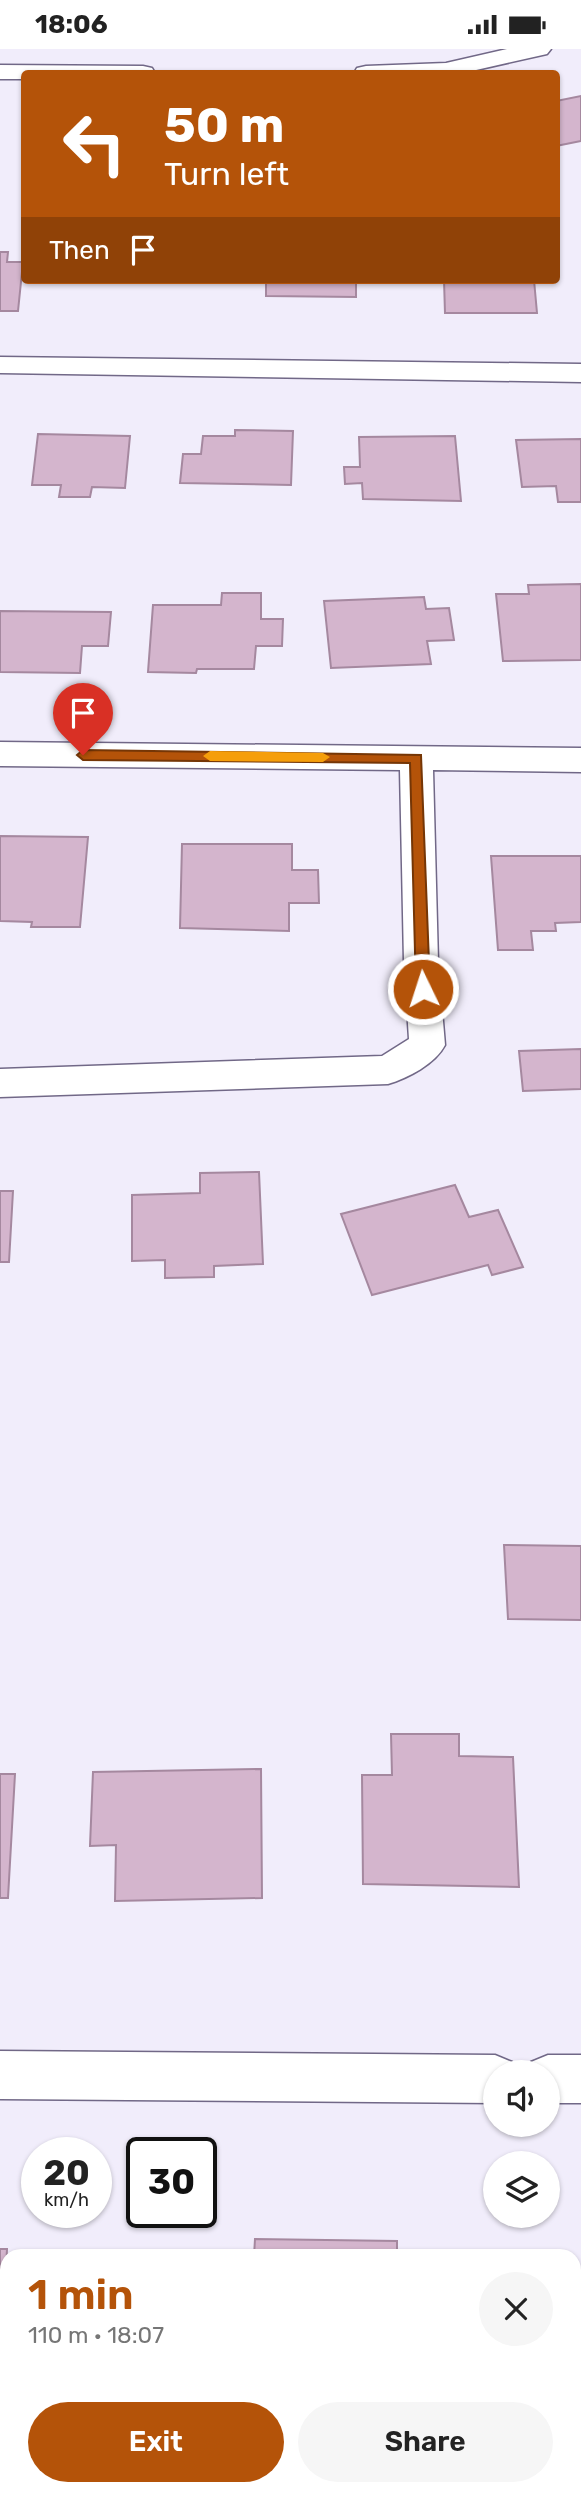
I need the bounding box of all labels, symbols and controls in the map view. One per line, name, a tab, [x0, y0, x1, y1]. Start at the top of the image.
text: 18:06	[35, 9, 108, 40]
text: 50 m	[164, 96, 284, 154]
icon: left	[49, 98, 140, 189]
text: Turn left	[164, 155, 289, 193]
icon: arrive	[124, 231, 162, 269]
text: Then	[49, 235, 110, 266]
pin	[53, 683, 113, 755]
icon: arrive	[64, 694, 102, 732]
position arrow	[386, 952, 460, 1026]
map controls	[483, 2060, 560, 2228]
button: sound	[483, 2060, 560, 2137]
speed limit sign: 30	[126, 2137, 217, 2228]
button: layers	[483, 2151, 560, 2228]
text: 20	[43, 2152, 90, 2194]
text: km/h	[44, 2189, 89, 2211]
text: 1 min	[28, 2270, 134, 2320]
button: close	[479, 2272, 553, 2346]
text: 110 m · 18:07	[28, 2321, 164, 2349]
button: Exit	[28, 2402, 284, 2482]
button: Share	[298, 2402, 553, 2482]

